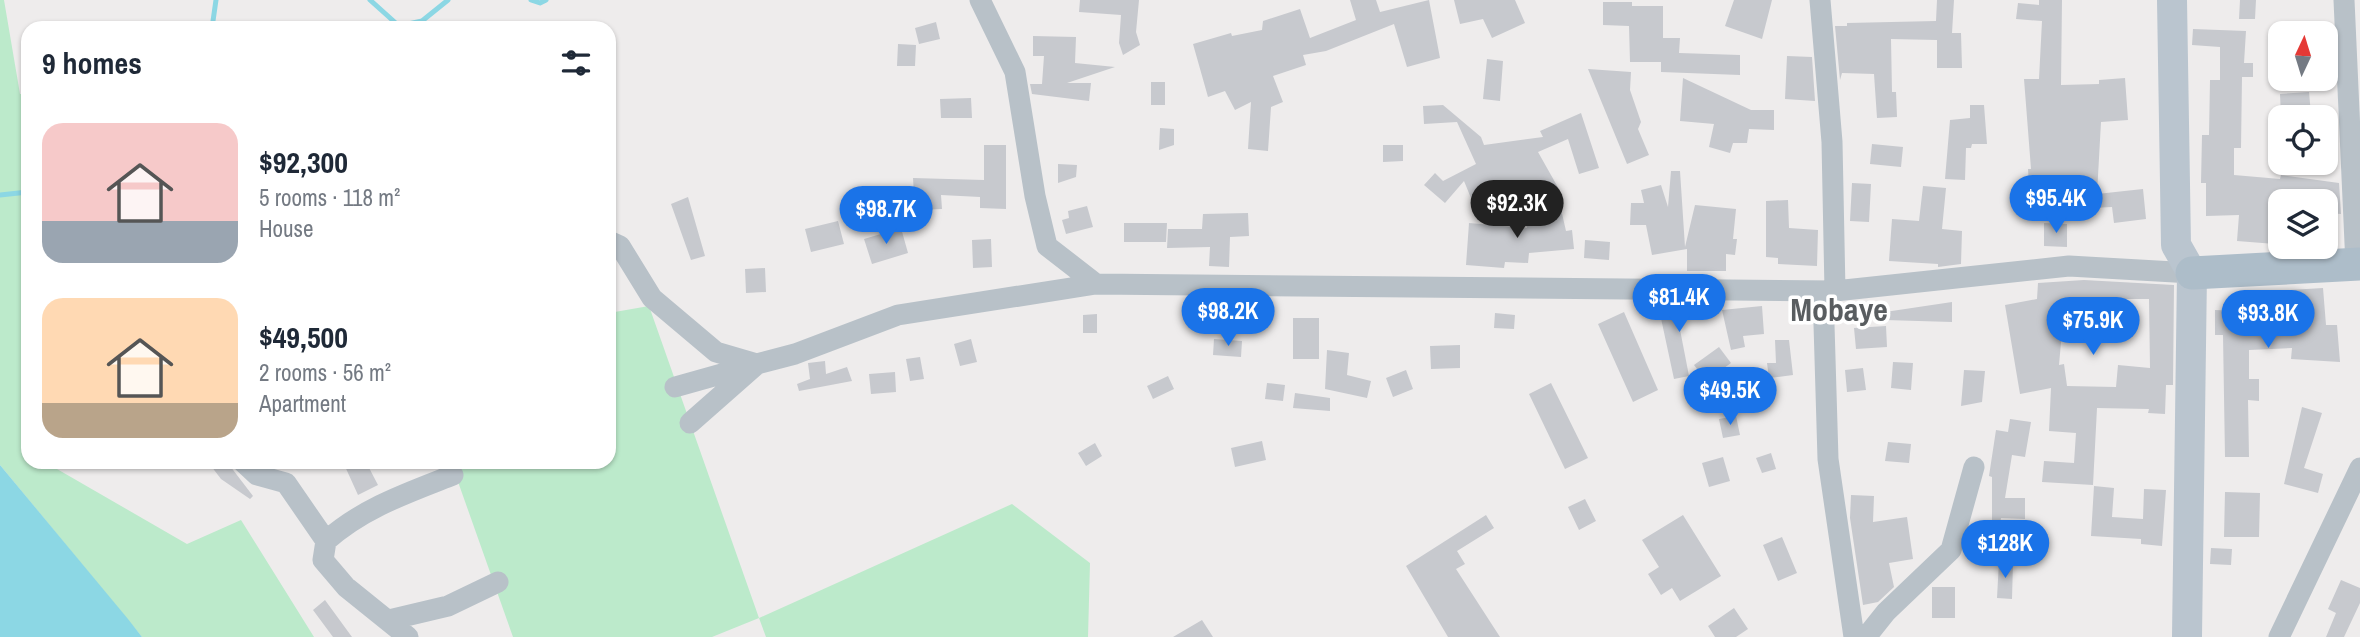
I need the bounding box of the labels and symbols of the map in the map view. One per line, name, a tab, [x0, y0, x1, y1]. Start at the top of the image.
north arrow	[2268, 21, 2338, 91]
pin: $95.4K	[1999, 176, 2113, 235]
pin: $92.3K	[1460, 180, 1574, 240]
pin: $98.7K	[829, 187, 943, 246]
pin: $81.4K	[1622, 274, 1736, 334]
pin: $98.2K	[1171, 288, 1285, 348]
district label: Mobaye	[1790, 288, 1888, 331]
pin: $93.8K	[2211, 290, 2325, 350]
pin: $75.9K	[2036, 298, 2150, 357]
pin: $49.5K	[1673, 368, 1787, 427]
pin: $128K	[1956, 520, 2054, 580]

